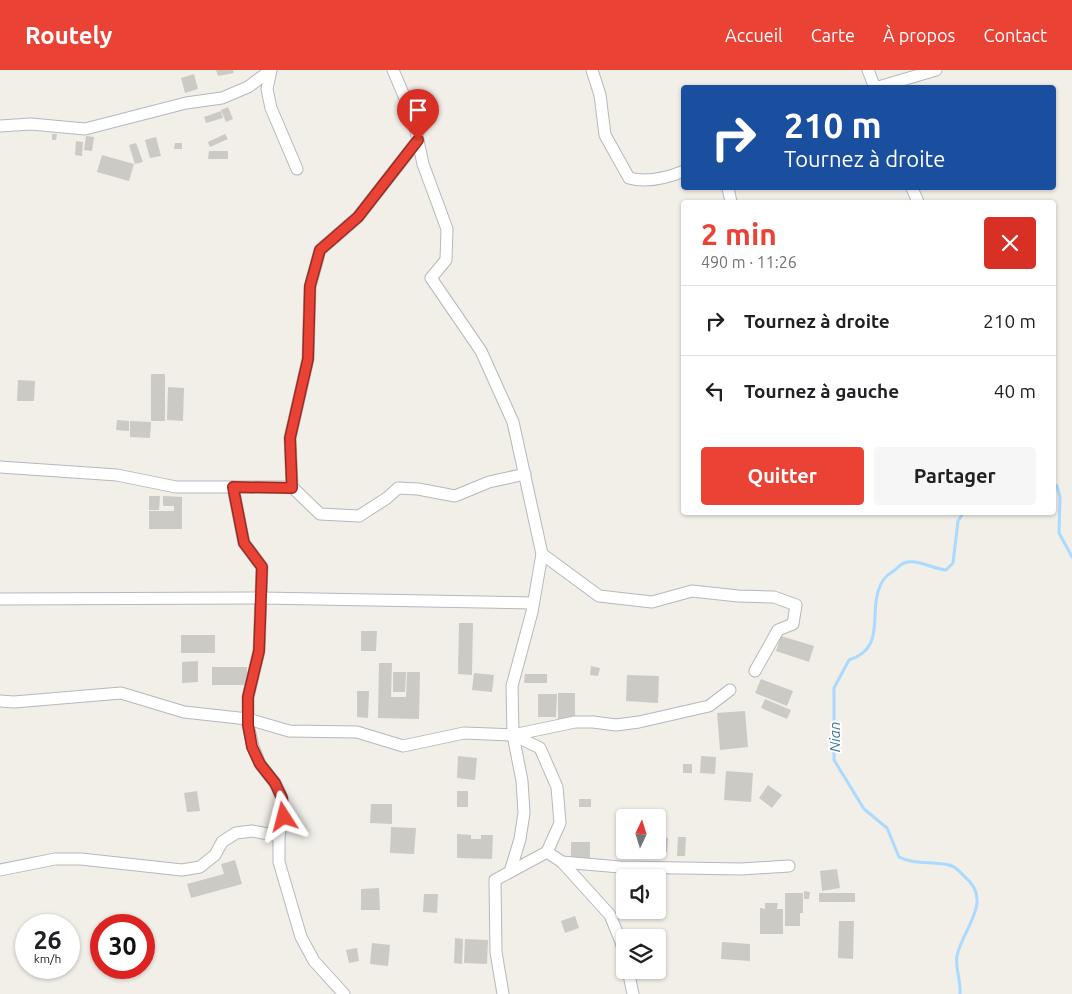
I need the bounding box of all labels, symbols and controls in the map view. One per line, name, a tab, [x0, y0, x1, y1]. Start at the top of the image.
text: Routely	[25, 22, 112, 49]
text: Accueil	[725, 25, 783, 45]
text: Carte	[811, 25, 855, 45]
text: À propos	[883, 25, 955, 45]
text: Contact	[983, 25, 1047, 45]
pin	[397, 89, 439, 140]
icon: arrive	[404, 96, 432, 124]
icon: right	[701, 105, 766, 170]
text: 210 m	[784, 105, 882, 145]
text: Tournez à droite	[784, 146, 945, 171]
text: 2 min	[701, 217, 777, 251]
button: close	[984, 217, 1036, 269]
text: 490 m · 11:26	[701, 253, 797, 271]
icon: right	[701, 307, 729, 335]
text: Tournez à droite	[744, 310, 890, 332]
text: 210 m	[983, 310, 1036, 332]
icon: left	[701, 377, 729, 405]
text: Tournez à gauche	[744, 380, 899, 402]
text: 40 m	[994, 380, 1036, 402]
button: Quitter	[701, 447, 864, 505]
button: Partager	[874, 447, 1036, 505]
water label: Nian	[826, 722, 843, 752]
position arrow	[257, 790, 309, 842]
north arrow	[616, 809, 666, 859]
map controls	[616, 809, 666, 979]
button: sound	[616, 869, 666, 919]
speed limit sign: 30	[90, 914, 155, 979]
text: 26	[33, 926, 62, 954]
button: layers	[616, 929, 666, 979]
text: km/h	[34, 952, 61, 965]

